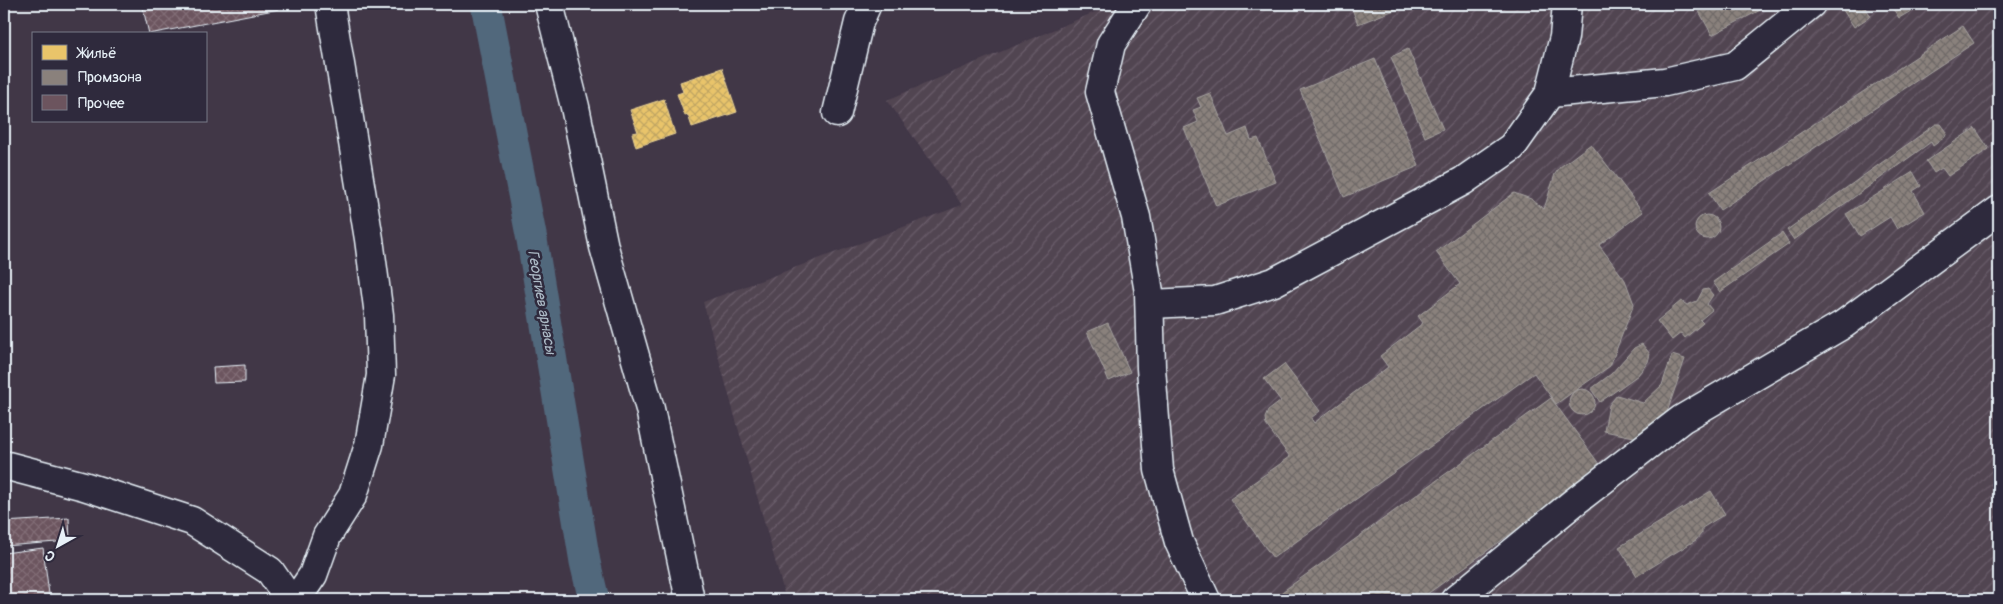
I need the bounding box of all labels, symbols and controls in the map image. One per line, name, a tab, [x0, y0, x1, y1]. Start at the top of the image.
legend	[32, 32, 208, 122]
text: Жильё	[76, 44, 117, 63]
text: Промзона	[78, 68, 142, 87]
text: Прочее	[78, 94, 125, 113]
water label: Георгиев арнасы	[523, 249, 560, 357]
north arrow	[32, 522, 82, 572]
text: С	[41, 546, 59, 565]

